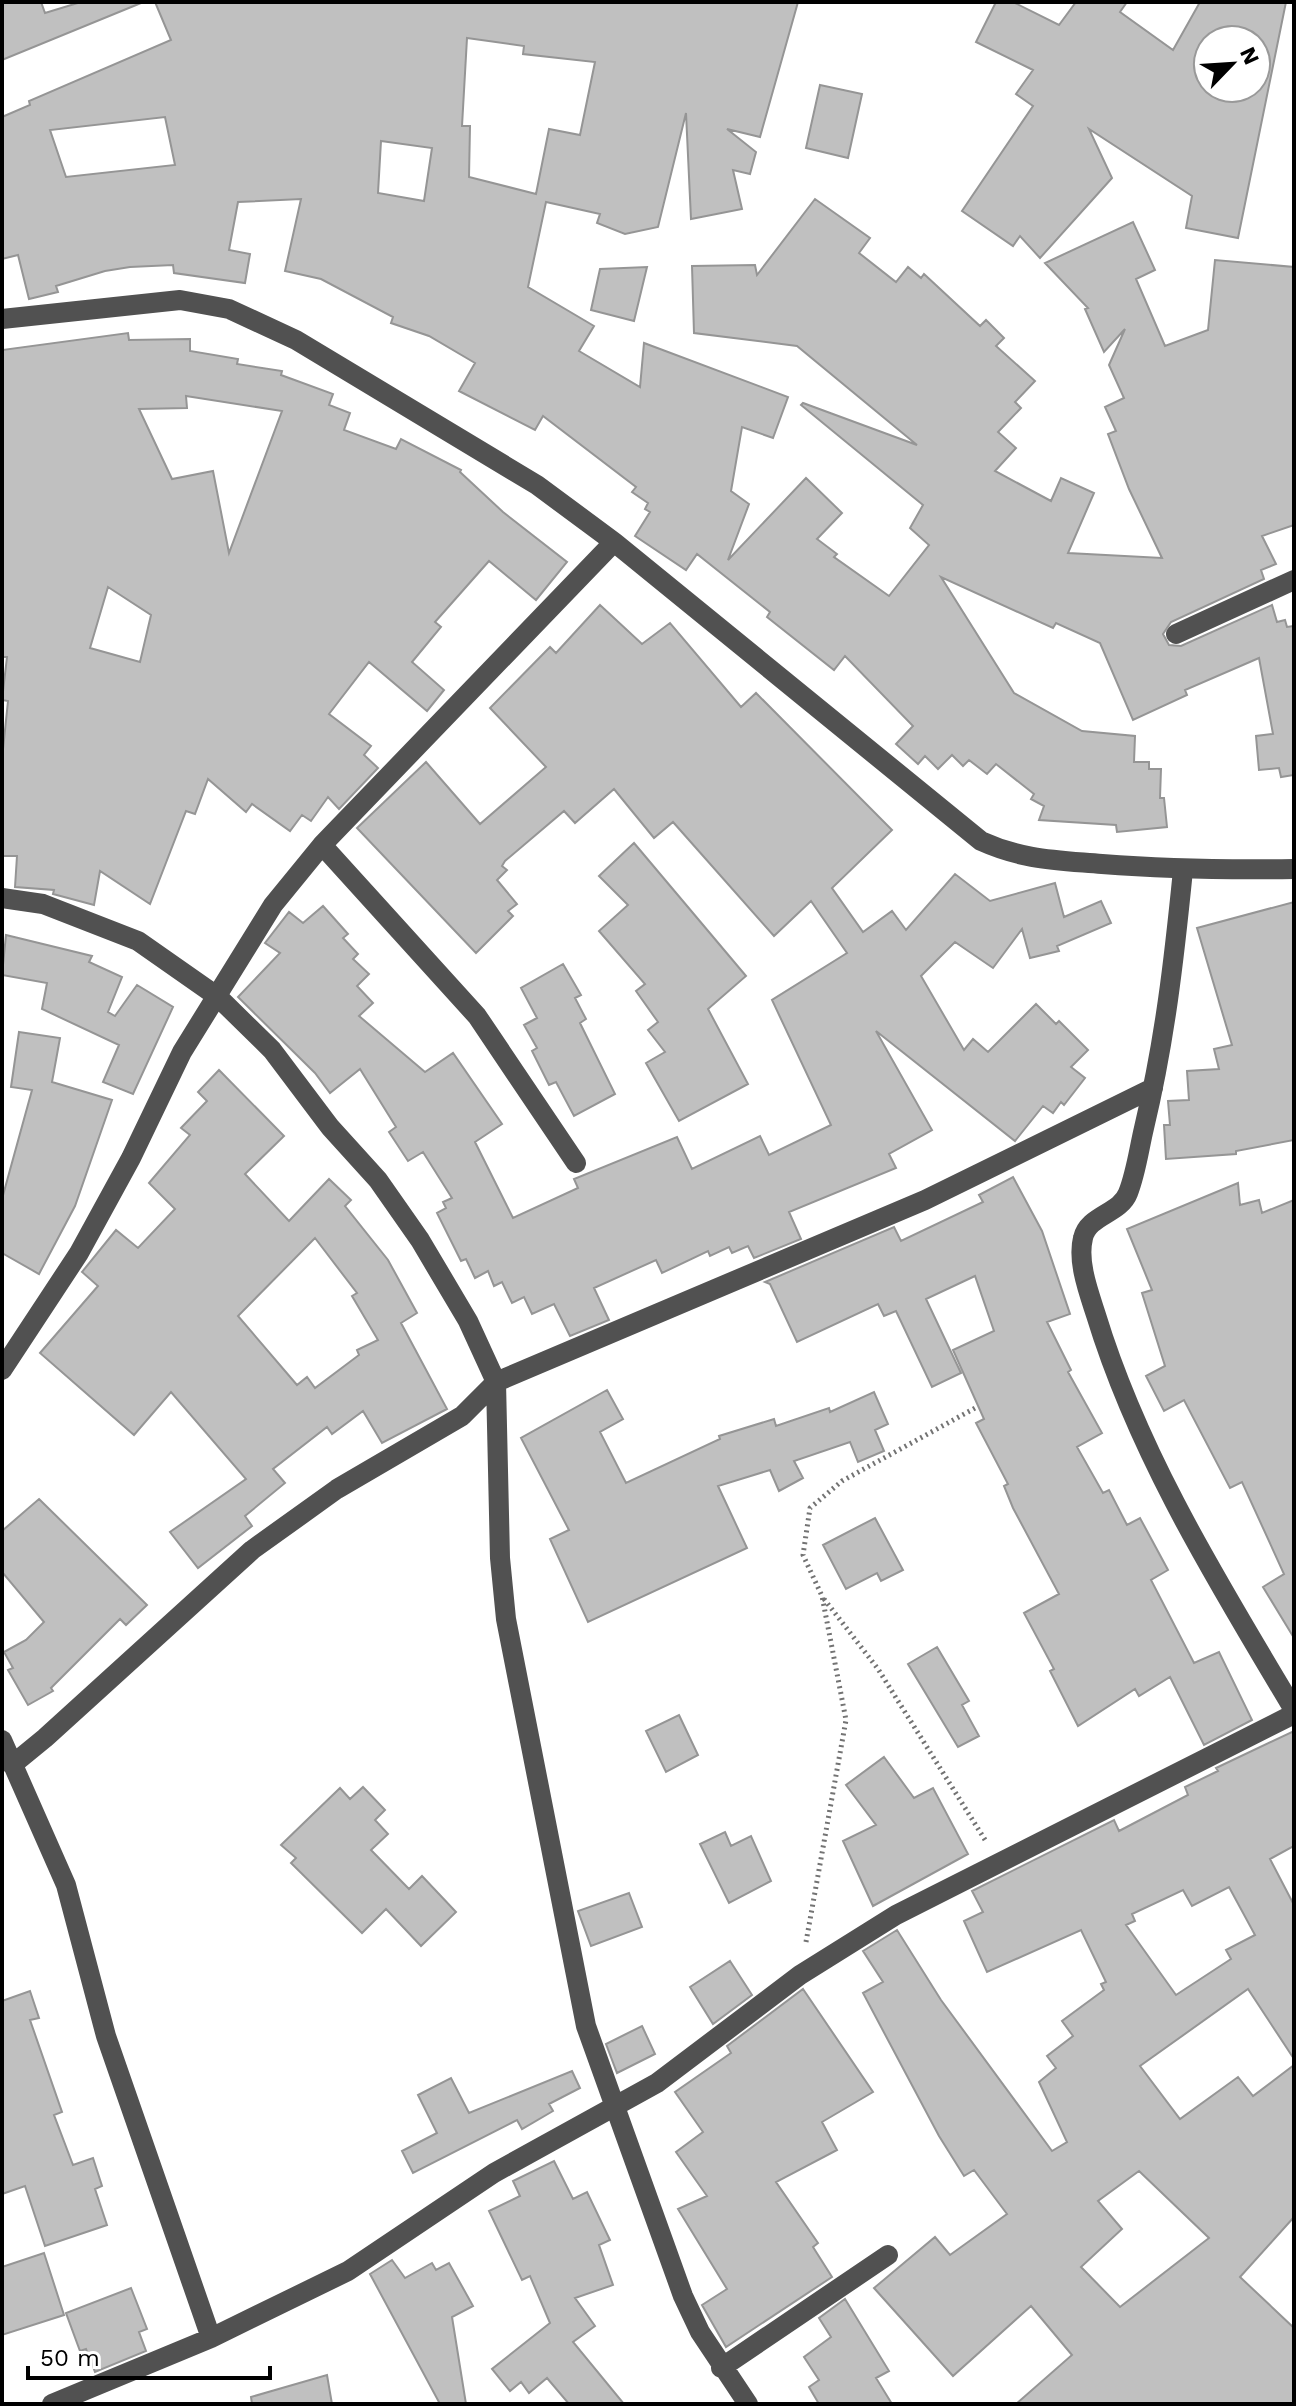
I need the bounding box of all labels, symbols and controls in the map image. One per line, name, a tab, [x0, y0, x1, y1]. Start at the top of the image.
north arrow	[1192, 24, 1272, 104]
text: N	[1235, 43, 1264, 68]
scale bar	[28, 2330, 270, 2380]
text: 50 m	[40, 2344, 100, 2372]

